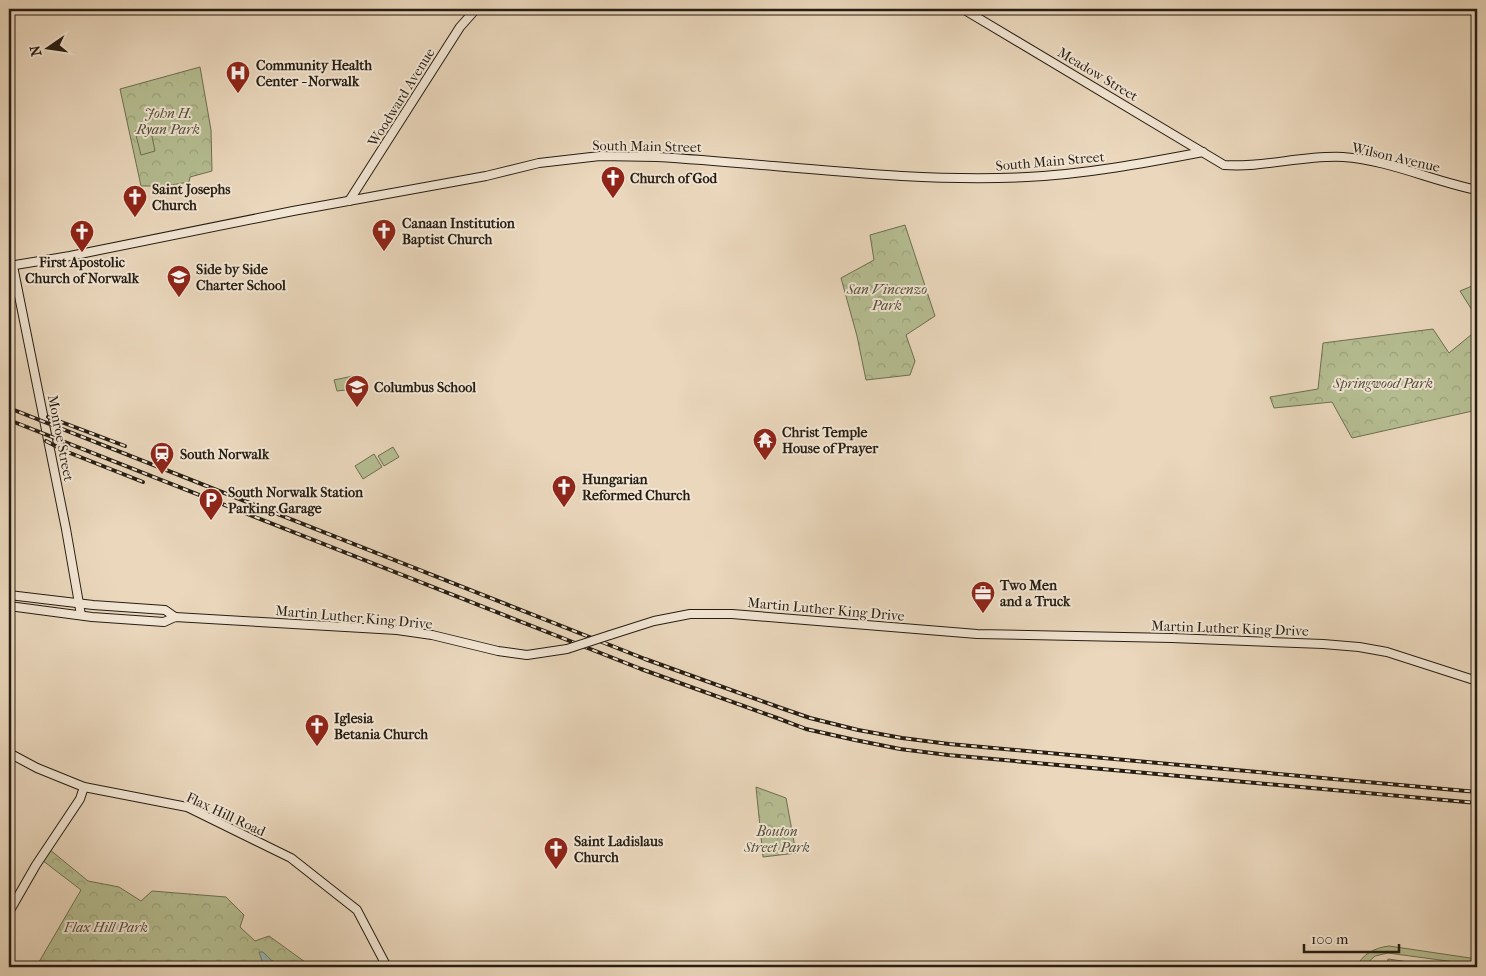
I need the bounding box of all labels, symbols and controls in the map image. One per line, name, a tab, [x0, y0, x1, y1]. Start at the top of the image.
north arrow	[22, 22, 72, 72]
text: N	[26, 43, 45, 58]
street label: Meadow Street	[1054, 44, 1141, 105]
street label: Woodward Avenue	[364, 45, 439, 150]
place label: Community Health Center - Norwalk	[256, 57, 373, 90]
hospital icon: Community Health Center - Norwalk	[225, 60, 251, 94]
park label: John H. Ryan Park	[135, 105, 200, 138]
street label: South Main Street	[592, 137, 702, 156]
street label: Wilson Avenue	[1349, 139, 1442, 176]
street label: South Main Street	[995, 148, 1105, 175]
church icon: Church of God	[600, 165, 626, 199]
place label: Church of God	[630, 170, 719, 187]
place label: Saint Josephs Church	[152, 181, 231, 214]
church icon: Saint Josephs Church	[122, 184, 148, 218]
place label: Canaan Institution Baptist Church	[402, 215, 516, 248]
church icon: Canaan Institution Baptist Church	[371, 218, 397, 252]
church icon: First Apostolic Church of Norwalk	[69, 219, 95, 253]
place label: First Apostolic Church of Norwalk	[25, 254, 140, 287]
place label: Side by Side Charter School	[196, 261, 286, 294]
school or university icon: Side by Side Charter School	[166, 264, 192, 298]
park label: San Vincenzo Park	[846, 281, 927, 314]
school or university icon: Columbus School	[344, 374, 370, 408]
park label: Springwood Park	[1332, 375, 1433, 392]
place label: Columbus School	[374, 379, 476, 396]
street label: Monroe Street	[44, 393, 77, 483]
place label: Christ Temple House of Prayer	[782, 424, 879, 457]
temple icon: Christ Temple House of Prayer	[752, 427, 778, 461]
station icon: South Norwalk	[149, 441, 175, 475]
place label: South Norwalk	[180, 446, 270, 463]
place label: Hungarian Reformed Church	[582, 471, 691, 504]
church icon: Hungarian Reformed Church	[551, 474, 577, 508]
place label: South Norwalk Station Parking Garage	[228, 484, 364, 517]
parking icon: South Norwalk Station Parking Garage	[198, 487, 224, 521]
place label: Two Men and a Truck	[999, 577, 1071, 610]
office icon: Two Men and a Truck	[970, 580, 996, 614]
street label: Martin Luther King Drive	[747, 594, 905, 625]
street label: Martin Luther King Drive	[275, 602, 433, 633]
street label: Martin Luther King Drive	[1151, 617, 1309, 640]
place label: Iglesia Betania Church	[334, 710, 429, 743]
church icon: Iglesia Betania Church	[304, 713, 330, 747]
street label: Flax Hill Road	[183, 789, 268, 840]
park label: Bouton Street Park	[743, 823, 810, 856]
place label: Saint Ladislaus Church	[574, 833, 664, 866]
church icon: Saint Ladislaus Church	[543, 836, 569, 870]
park label: Flax Hill Park	[63, 919, 148, 936]
scale bar	[1304, 921, 1398, 953]
text: 100 m	[1311, 930, 1349, 948]

